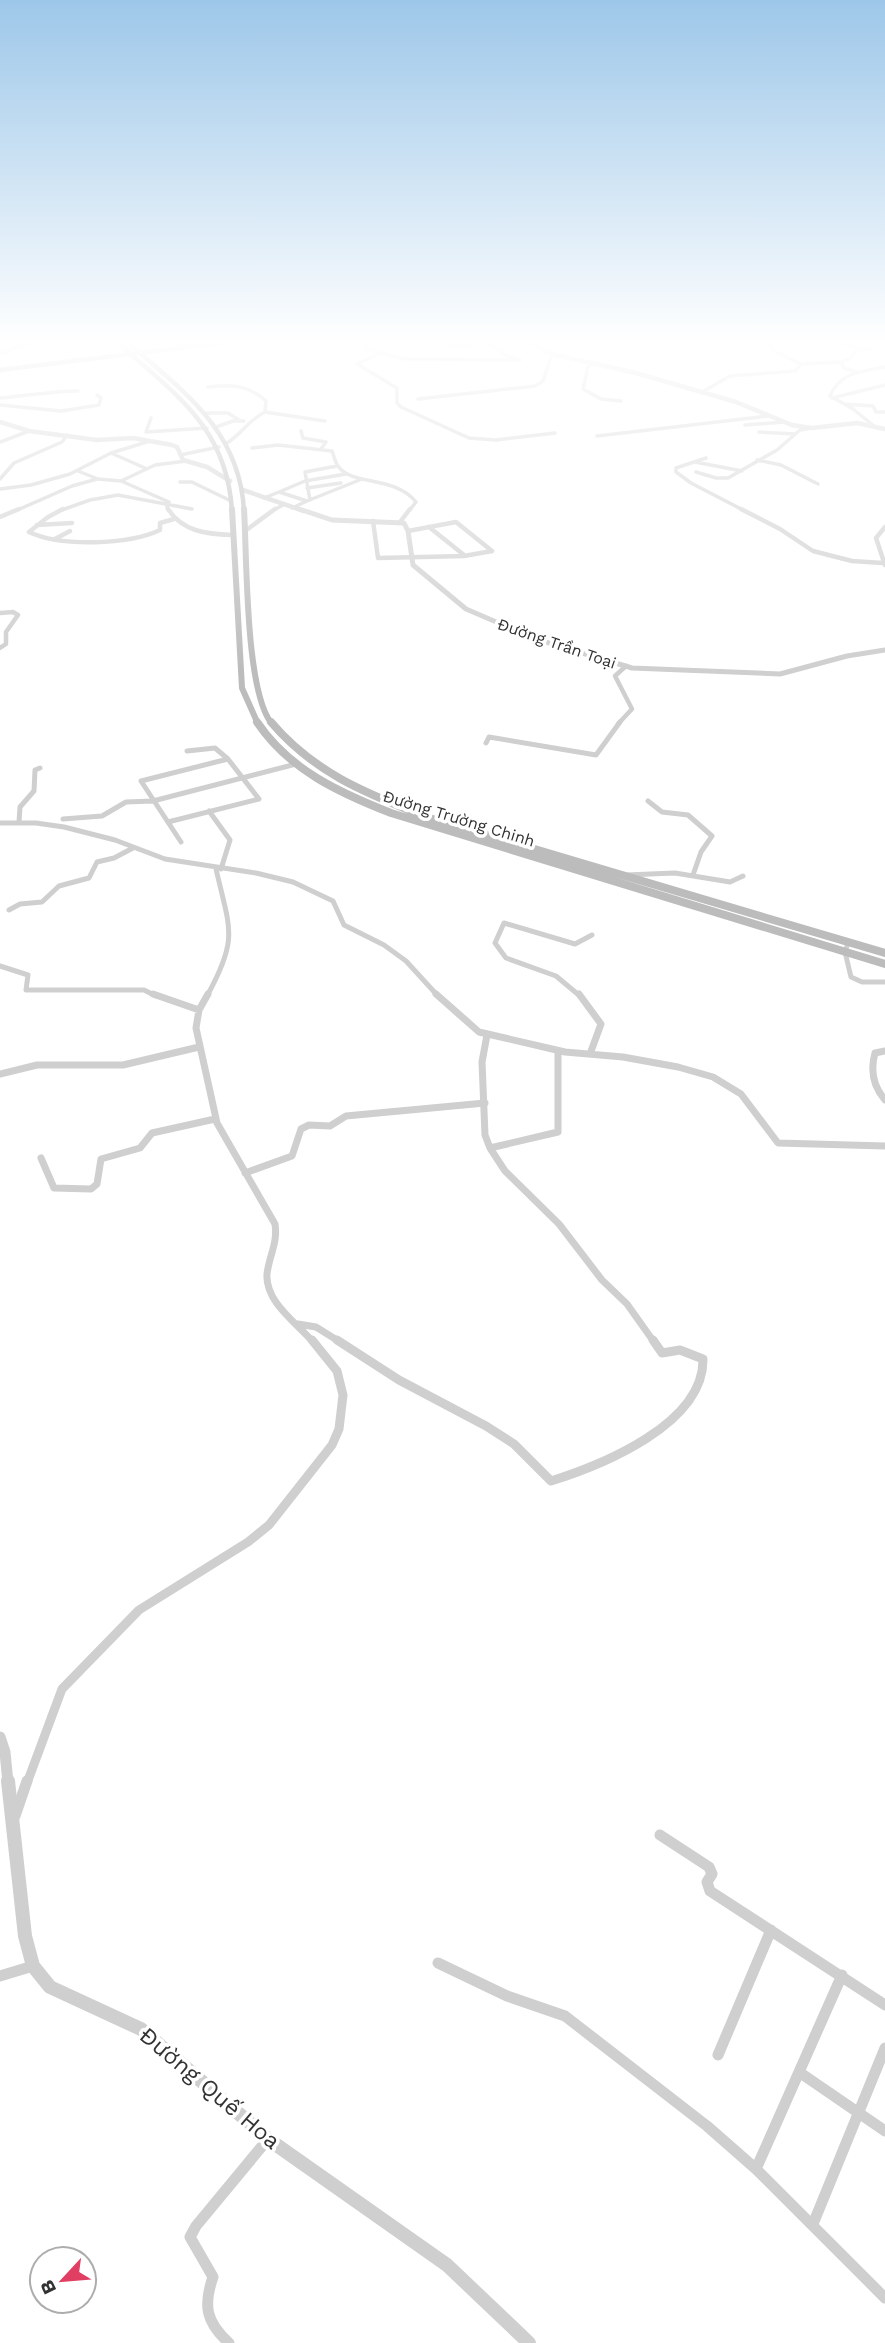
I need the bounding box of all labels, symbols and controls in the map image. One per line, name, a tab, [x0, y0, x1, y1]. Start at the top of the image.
street label: Đường Trần Toại	[495, 614, 619, 673]
street label: Đường Trường Chinh	[380, 786, 537, 851]
street label: Đường Quế Hoa	[134, 2022, 285, 2155]
north arrow	[28, 2245, 98, 2315]
text: B	[35, 2276, 61, 2298]

